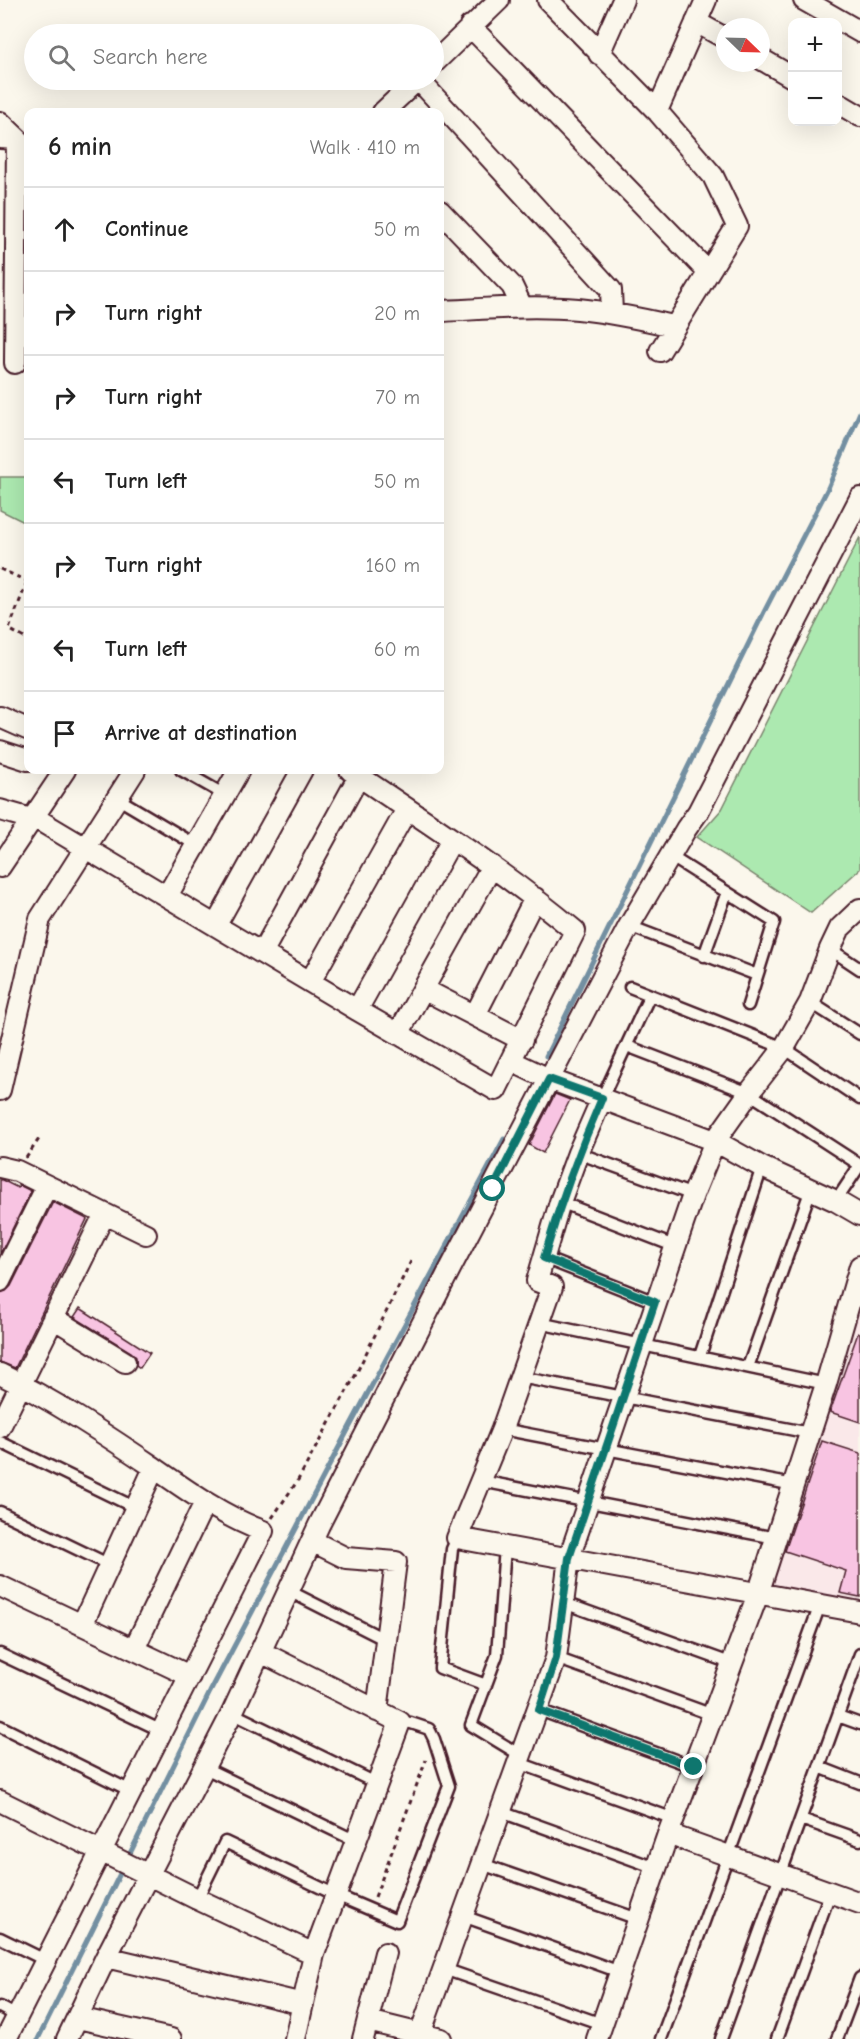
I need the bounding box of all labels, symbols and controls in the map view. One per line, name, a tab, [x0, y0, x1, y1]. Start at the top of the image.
north arrow	[716, 18, 770, 72]
map controls	[788, 18, 842, 126]
button: +	[788, 18, 842, 72]
search box	[24, 24, 444, 90]
icon: search	[45, 41, 78, 74]
text: Search here	[93, 44, 208, 70]
button: −	[788, 72, 842, 126]
text: 6 min	[48, 132, 112, 162]
text: Walk · 410 m	[310, 136, 420, 159]
icon: ahead	[48, 213, 81, 246]
text: Continue	[105, 216, 188, 242]
text: 50 m	[374, 218, 420, 241]
icon: right	[48, 297, 81, 330]
text: Turn right	[105, 300, 202, 326]
text: 20 m	[374, 302, 420, 325]
icon: right	[48, 381, 81, 414]
text: Turn right	[105, 384, 202, 410]
text: 70 m	[375, 386, 420, 409]
icon: left	[48, 465, 81, 498]
text: Turn left	[105, 468, 187, 494]
text: 50 m	[374, 470, 420, 493]
icon: right	[48, 549, 81, 582]
text: Turn right	[105, 552, 202, 578]
text: 160 m	[366, 554, 420, 577]
icon: left	[48, 633, 81, 666]
text: Turn left	[105, 636, 187, 662]
text: 60 m	[374, 638, 420, 661]
icon: arrive	[48, 717, 81, 750]
text: Arrive at destination	[105, 720, 297, 746]
route start	[479, 1175, 505, 1201]
route end	[680, 1753, 706, 1779]

